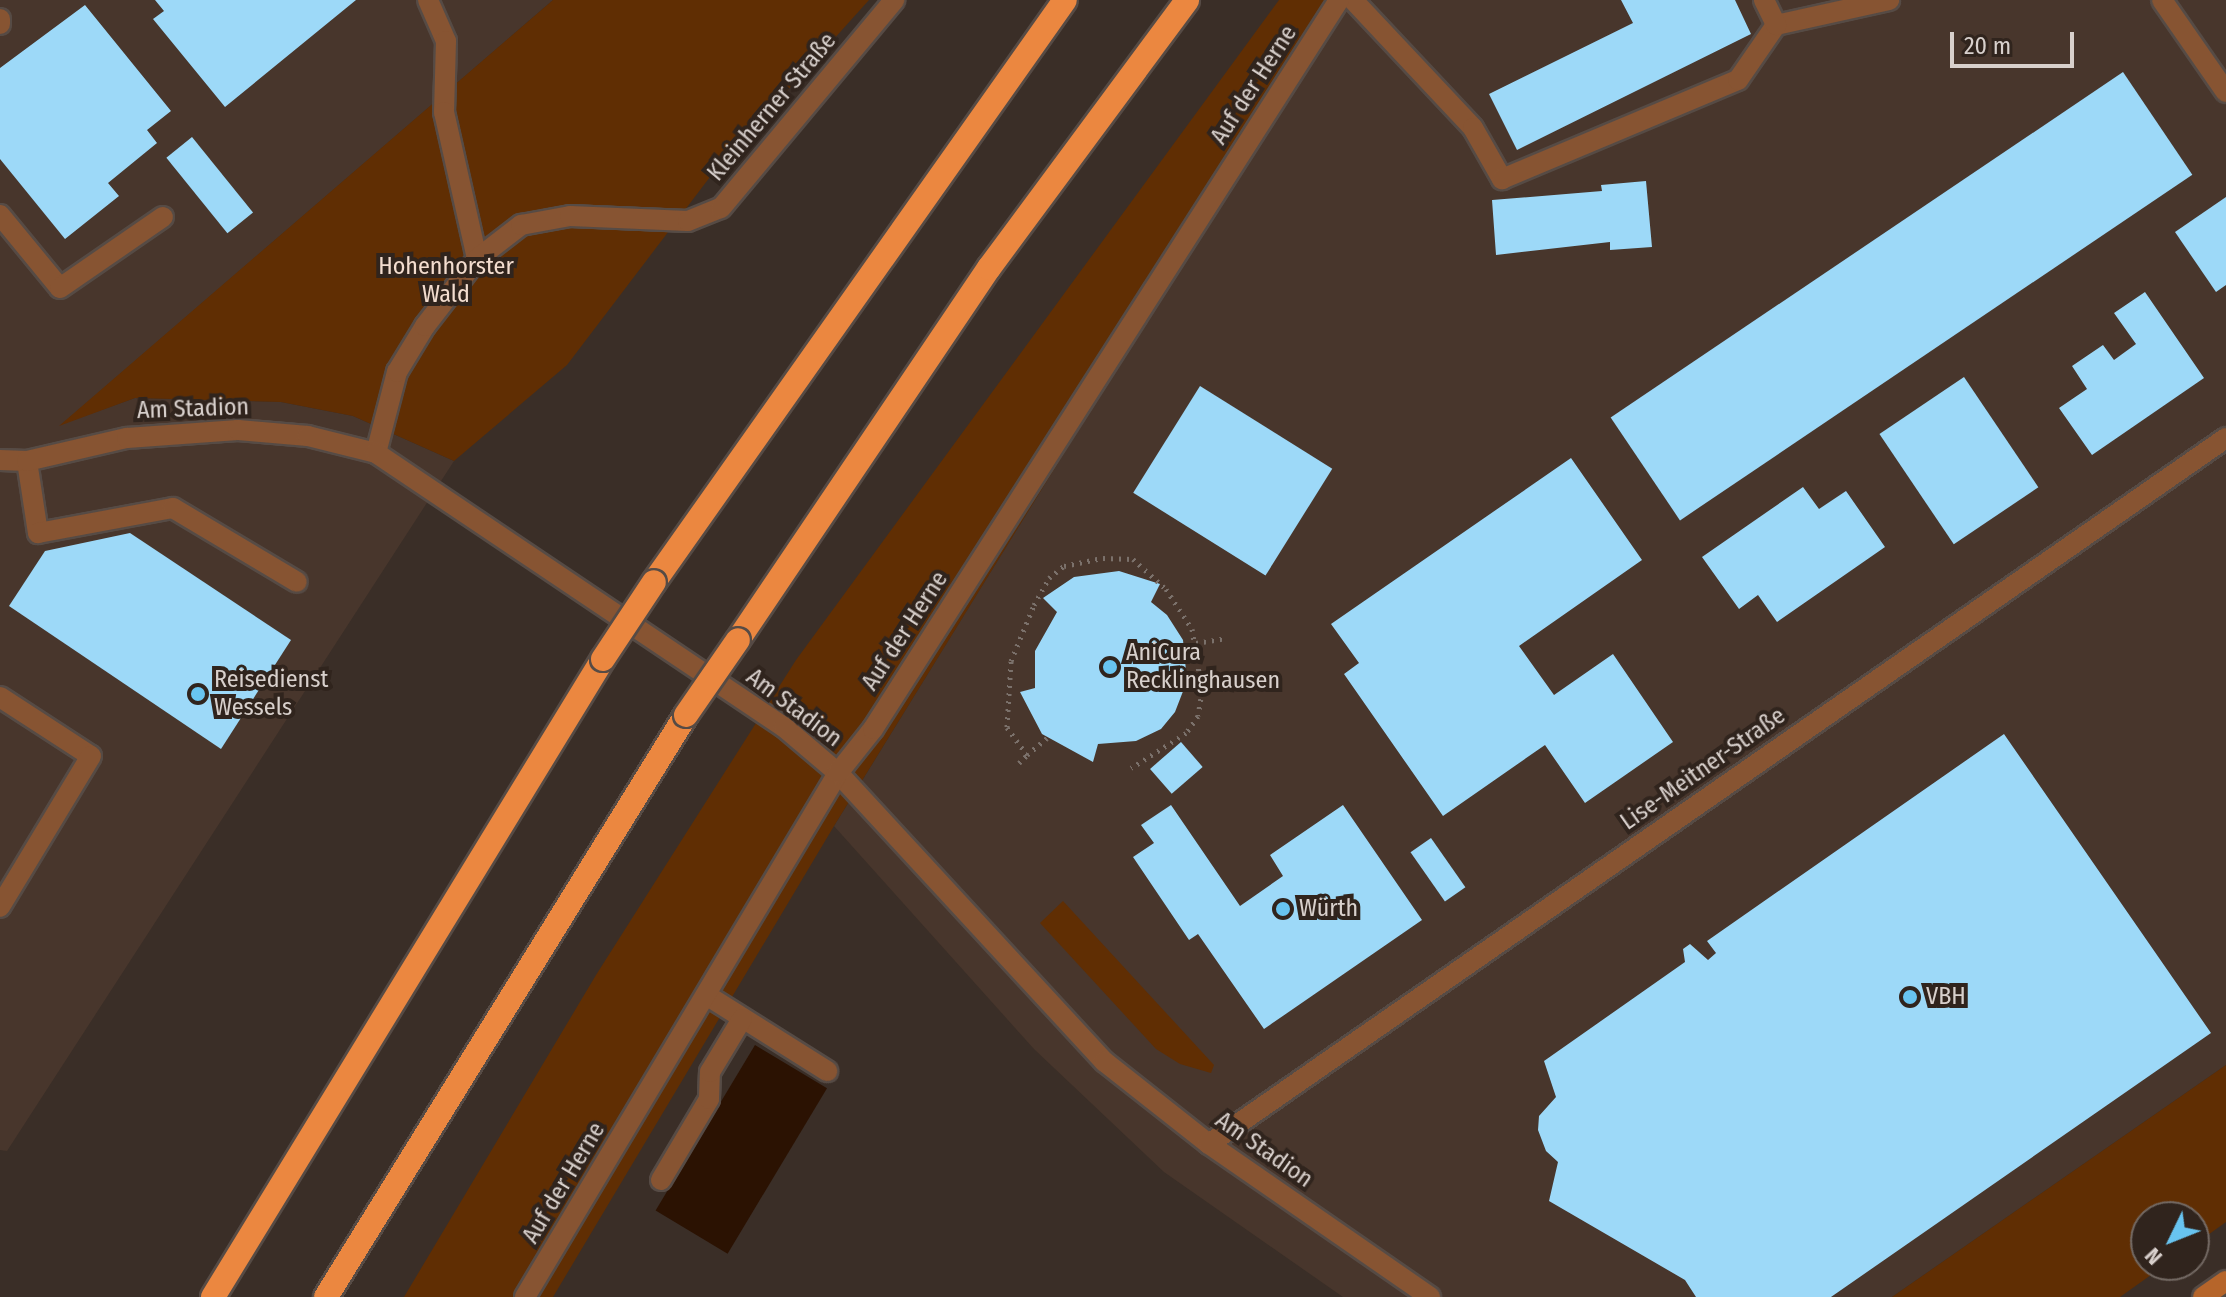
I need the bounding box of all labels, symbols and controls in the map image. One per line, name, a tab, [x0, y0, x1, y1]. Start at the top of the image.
scale bar	[1954, 16, 2078, 66]
street label: Auf der Herne	[1205, 20, 1303, 150]
street label: Kleinherner Straße	[702, 27, 842, 187]
text: 20 m	[1964, 32, 2011, 60]
park label: Hohenhorster Wald	[378, 253, 514, 309]
street label: Am Stadion	[136, 393, 250, 425]
street label: Auf der Herne	[856, 566, 954, 696]
place label: AniCura Recklinghausen	[1126, 639, 1280, 695]
marker: AniCura Recklinghausen	[1101, 658, 1119, 676]
street label: Am Stadion	[741, 663, 847, 753]
place label: Reisedienst Wessels	[214, 666, 328, 722]
marker: Reisedienst Wessels	[189, 685, 207, 703]
street label: Lise-Meitner-Straße	[1615, 701, 1791, 837]
place label: Würth	[1299, 895, 1358, 923]
marker: Würth	[1274, 900, 1292, 918]
place label: VBH	[1926, 983, 1966, 1011]
marker: VBH	[1901, 988, 1919, 1006]
street label: Am Stadion	[1210, 1106, 1318, 1194]
street label: Auf der Herne	[517, 1117, 611, 1249]
north arrow	[2130, 1201, 2210, 1281]
text: N	[2139, 1242, 2168, 1270]

